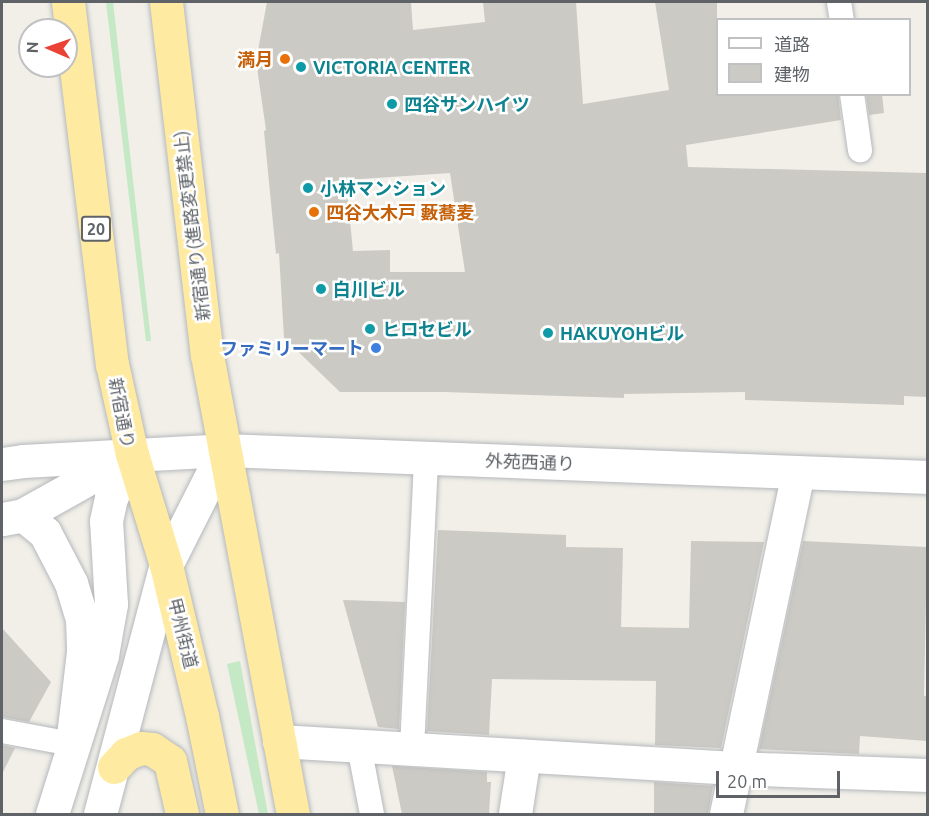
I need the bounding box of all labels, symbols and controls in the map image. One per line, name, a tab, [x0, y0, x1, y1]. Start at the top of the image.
north arrow	[18, 18, 78, 78]
legend	[716, 18, 911, 96]
text: 道路	[774, 34, 810, 54]
text: N	[23, 41, 41, 54]
place label: 満月	[237, 48, 273, 70]
marker: 満月	[278, 52, 292, 66]
place label: VICTORIA CENTER	[313, 56, 471, 78]
marker: VICTORIA CENTER	[294, 60, 308, 74]
text: 建物	[774, 64, 810, 84]
place label: 四谷サンハイツ	[404, 93, 530, 115]
marker: 四谷サンハイツ	[385, 97, 399, 111]
street label: 新宿通り(進路変更禁止)	[170, 130, 214, 322]
place label: 小林マンション	[320, 177, 446, 199]
marker: 小林マンション	[301, 181, 315, 195]
place label: 四谷大木戸 藪蕎麦	[326, 201, 474, 223]
marker: 四谷大木戸 藪蕎麦	[307, 205, 321, 219]
road number: 20	[80, 216, 112, 242]
place label: 白川ビル	[333, 278, 405, 300]
marker: 白川ビル	[314, 282, 328, 296]
place label: ヒロセビル	[382, 318, 472, 340]
marker: ヒロセビル	[363, 322, 377, 336]
place label: HAKUYOHビル	[560, 322, 684, 344]
marker: HAKUYOHビル	[541, 326, 555, 340]
place label: ファミリーマート	[220, 337, 364, 359]
marker: ファミリーマート	[369, 341, 383, 355]
street label: 新宿通り	[105, 376, 139, 450]
street label: 外苑西通り	[485, 450, 575, 474]
street label: 甲州街道	[164, 595, 202, 671]
scale bar	[719, 759, 844, 797]
text: 20 m	[727, 771, 767, 791]

